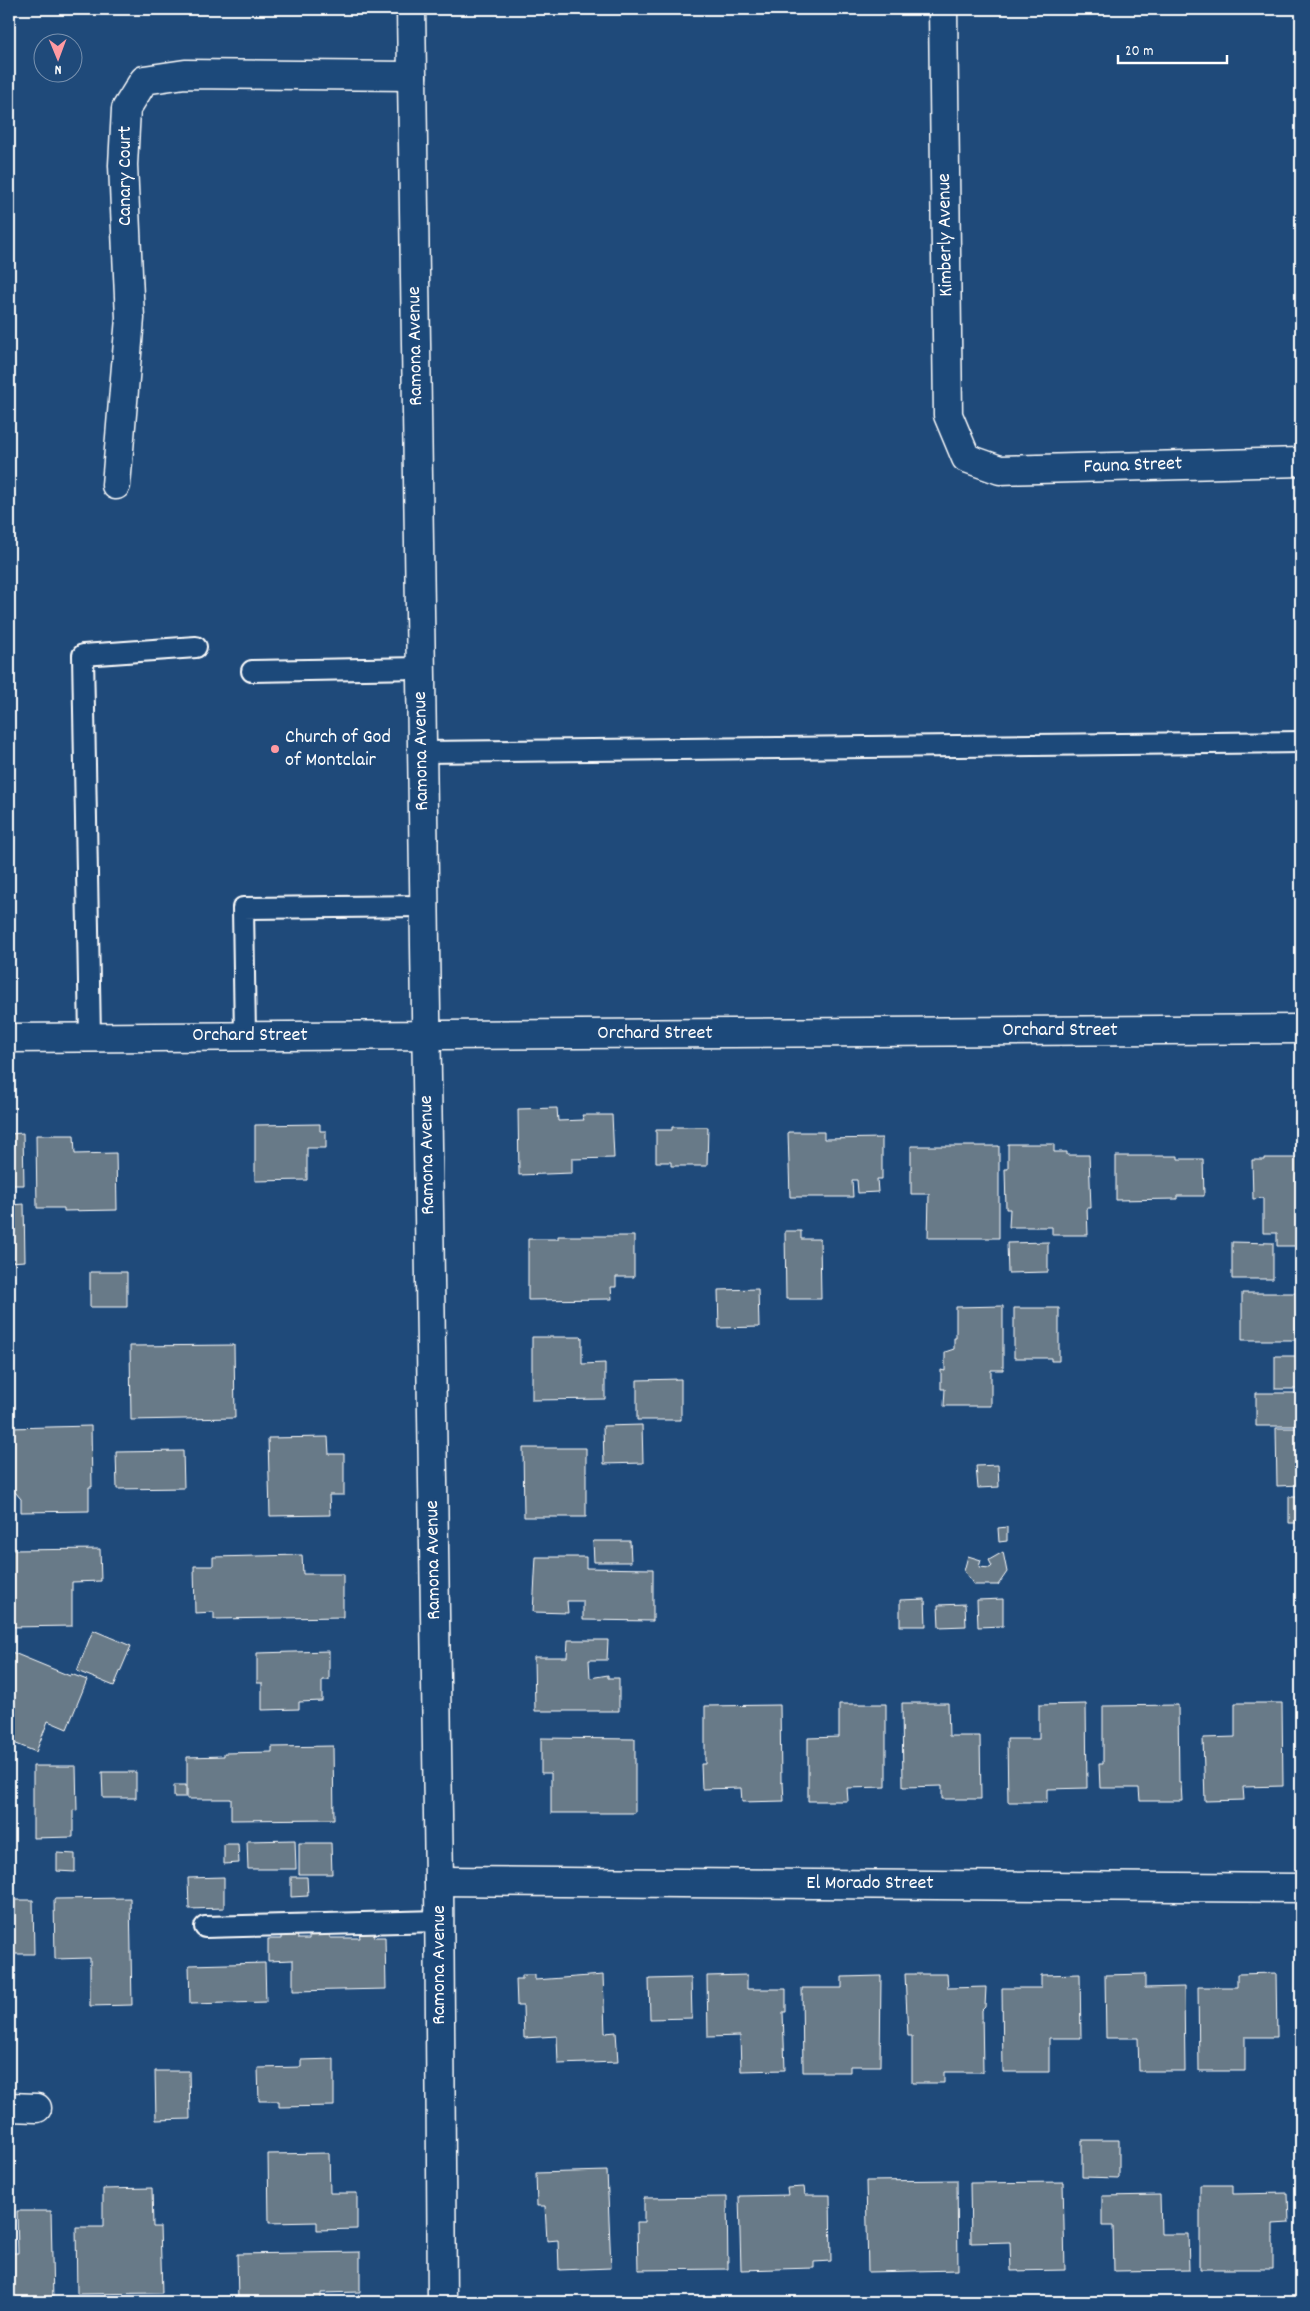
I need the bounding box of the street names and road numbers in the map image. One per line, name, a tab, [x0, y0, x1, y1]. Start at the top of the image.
street label: Canary Court	[112, 126, 140, 226]
street label: Kimberly Avenue	[931, 173, 961, 297]
street label: Ramona Avenue	[401, 286, 431, 406]
street label: Fauna Street	[1083, 450, 1183, 482]
street label: Ramona Avenue	[407, 691, 437, 811]
street label: Orchard Street	[1002, 1017, 1118, 1045]
street label: Orchard Street	[597, 1020, 713, 1048]
street label: Orchard Street	[192, 1022, 308, 1050]
street label: Ramona Avenue	[413, 1095, 443, 1215]
street label: Ramona Avenue	[419, 1500, 449, 1620]
street label: El Morado Street	[806, 1870, 934, 1898]
street label: Ramona Avenue	[426, 1905, 454, 2025]

